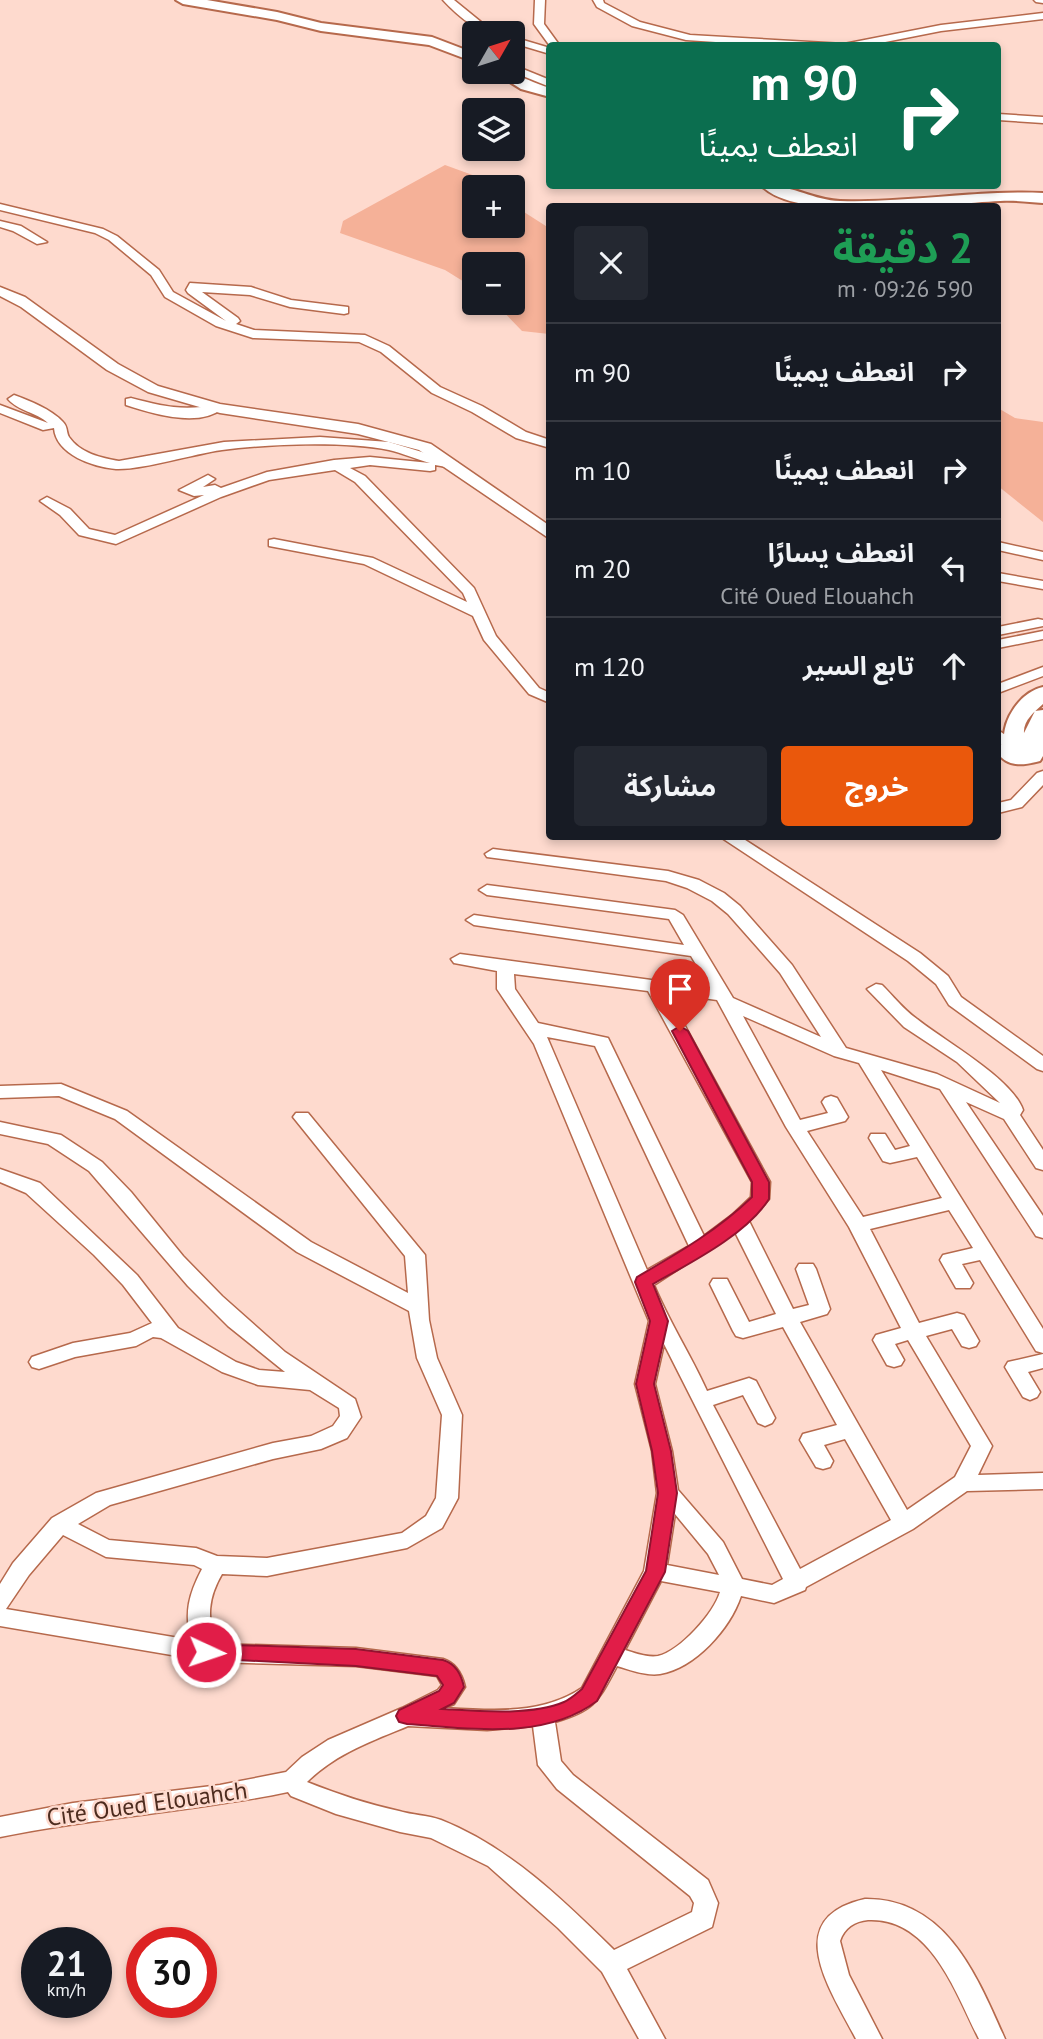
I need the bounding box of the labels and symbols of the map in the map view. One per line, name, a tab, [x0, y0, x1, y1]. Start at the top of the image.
north arrow	[462, 21, 525, 84]
pin	[650, 959, 710, 1031]
position arrow	[169, 1615, 243, 1689]
street label: Cité Oued Elouahch	[45, 1774, 249, 1833]
speed limit sign: 30	[126, 1927, 217, 2018]

